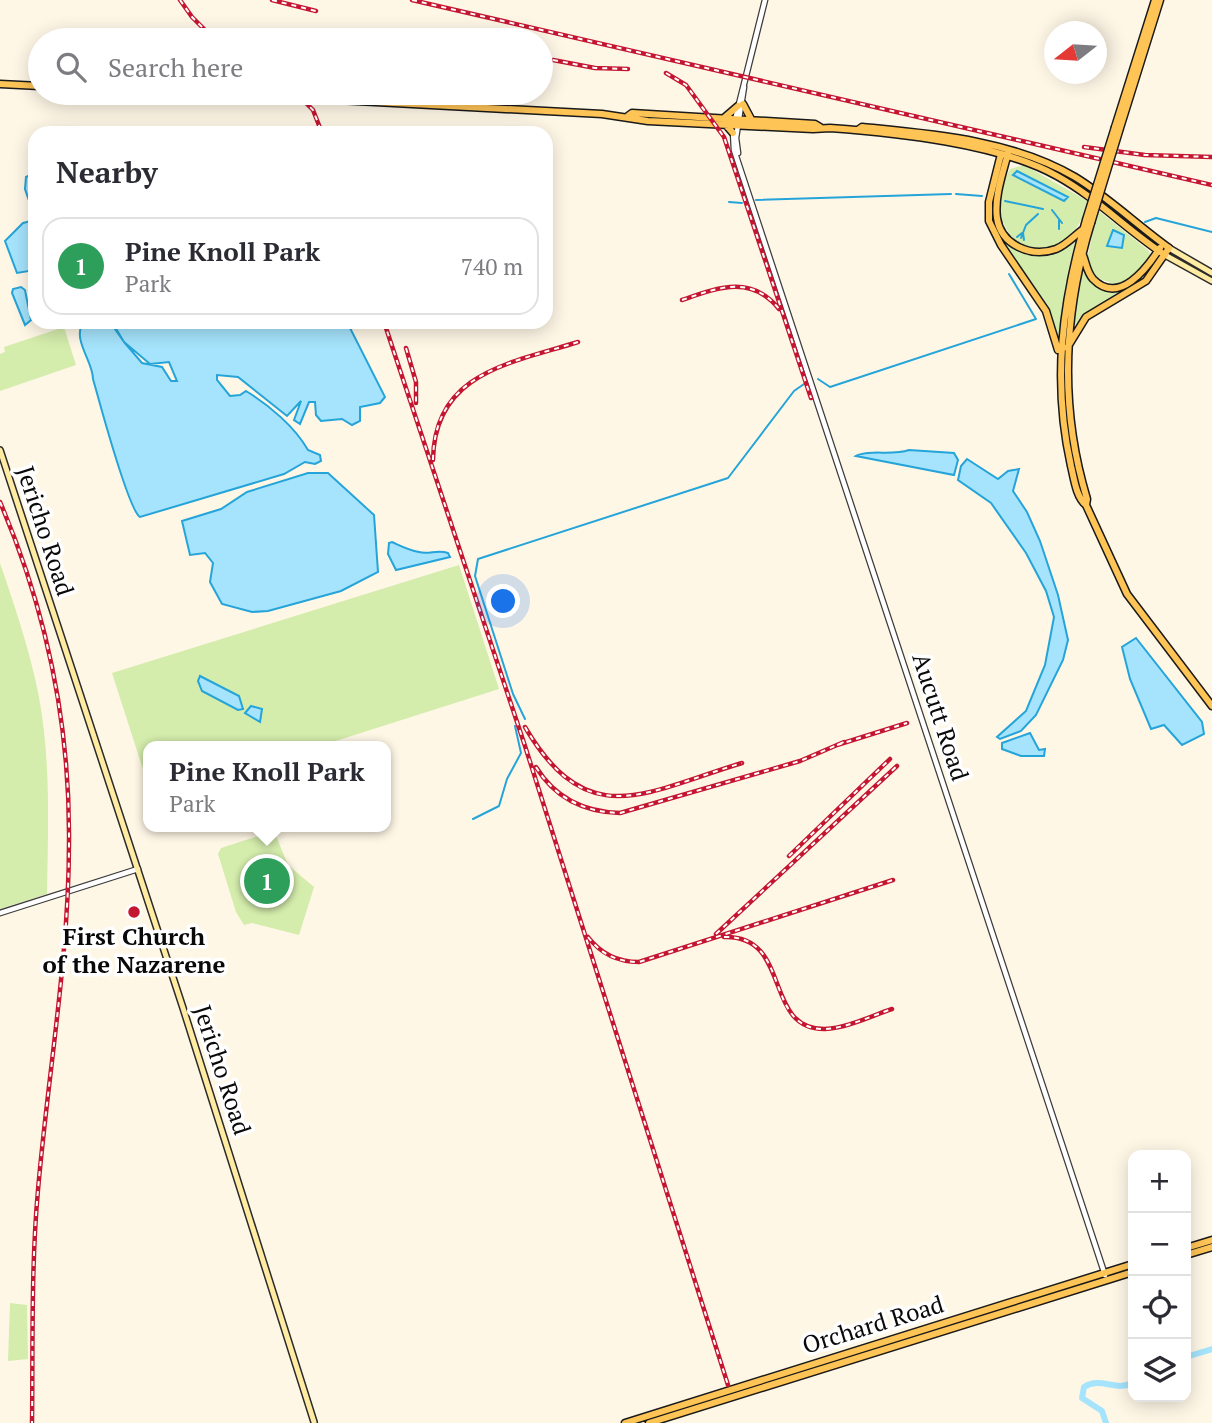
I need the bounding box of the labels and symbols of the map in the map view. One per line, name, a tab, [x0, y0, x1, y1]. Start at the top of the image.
north arrow	[1044, 21, 1107, 84]
street label: Jericho Road	[10, 462, 82, 600]
your location	[486, 584, 520, 618]
street label: Aucutt Road	[905, 649, 977, 785]
pin: 1	[244, 855, 290, 907]
marker: First Church of the Nazarene	[126, 904, 142, 920]
place label: First Church of the Nazarene	[43, 920, 226, 980]
street label: Jericho Road	[187, 1001, 259, 1139]
street label: Orchard Road	[798, 1287, 947, 1361]

